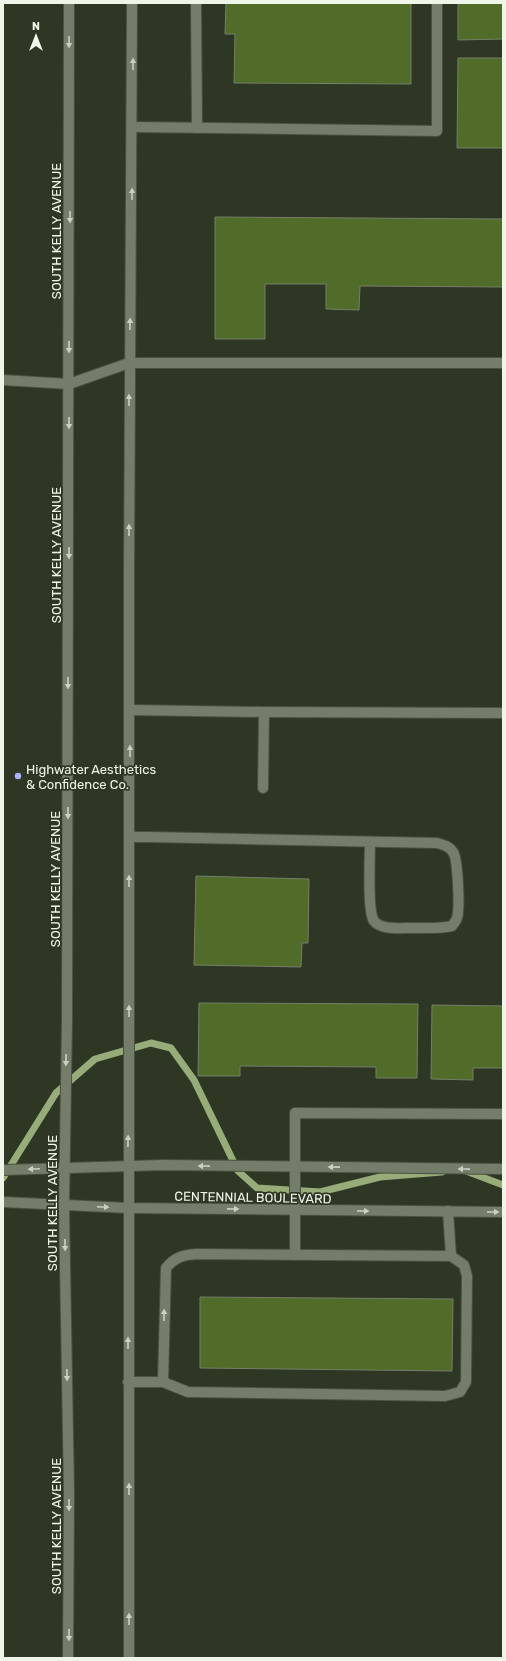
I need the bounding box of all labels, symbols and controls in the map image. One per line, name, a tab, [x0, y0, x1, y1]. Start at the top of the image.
north arrow	[16, 16, 56, 56]
text: N	[32, 20, 40, 33]
one-way arrow	[66, 36, 72, 49]
one-way arrow	[130, 57, 136, 70]
street label: SOUTH KELLY AVENUE	[49, 163, 64, 299]
one-way arrow	[129, 187, 135, 200]
one-way arrow	[67, 211, 73, 224]
one-way arrow	[127, 317, 133, 330]
one-way arrow	[66, 341, 72, 354]
one-way arrow	[126, 393, 132, 406]
one-way arrow	[66, 417, 72, 430]
street label: SOUTH KELLY AVENUE	[49, 487, 64, 623]
one-way arrow	[126, 523, 132, 536]
one-way arrow	[66, 547, 72, 560]
one-way arrow	[65, 677, 71, 690]
one-way arrow	[127, 744, 133, 757]
place label: Highwater Aesthetics & Confidence Co.	[26, 762, 156, 792]
marker: Highwater Aesthetics & Confidence Co.	[13, 771, 23, 781]
one-way arrow	[65, 807, 71, 820]
street label: SOUTH KELLY AVENUE	[48, 811, 63, 947]
one-way arrow	[126, 874, 132, 887]
one-way arrow	[126, 1004, 132, 1017]
one-way arrow	[63, 1054, 70, 1066]
one-way arrow	[125, 1134, 131, 1147]
street label: SOUTH KELLY AVENUE	[45, 1135, 60, 1271]
one-way arrow	[198, 1162, 210, 1169]
one-way arrow	[327, 1164, 340, 1170]
one-way arrow	[28, 1166, 40, 1173]
one-way arrow	[457, 1166, 470, 1172]
street label: CENTENNIAL BOULEVARD	[174, 1189, 332, 1206]
one-way arrow	[97, 1204, 109, 1211]
one-way arrow	[227, 1206, 239, 1213]
one-way arrow	[357, 1208, 370, 1214]
one-way arrow	[487, 1209, 500, 1215]
one-way arrow	[62, 1239, 68, 1252]
one-way arrow	[161, 1309, 168, 1321]
one-way arrow	[125, 1336, 131, 1349]
one-way arrow	[64, 1369, 70, 1382]
street label: SOUTH KELLY AVENUE	[49, 1458, 64, 1594]
one-way arrow	[126, 1482, 132, 1495]
one-way arrow	[66, 1499, 72, 1512]
one-way arrow	[126, 1612, 132, 1625]
one-way arrow	[65, 1629, 72, 1641]

